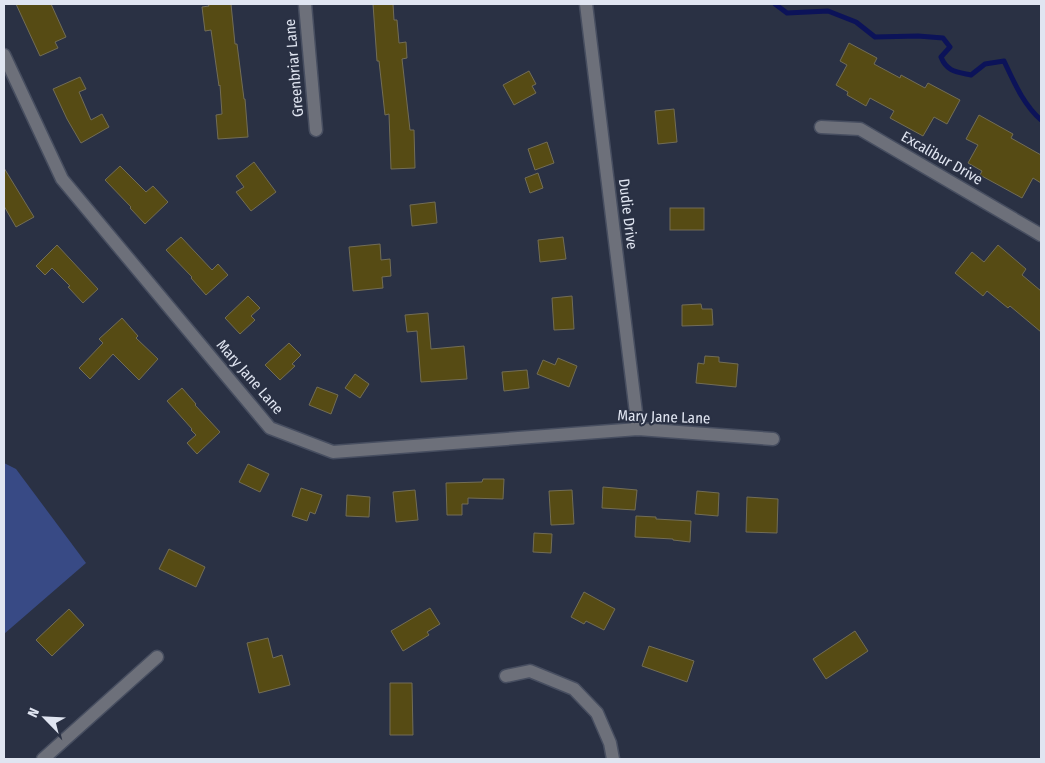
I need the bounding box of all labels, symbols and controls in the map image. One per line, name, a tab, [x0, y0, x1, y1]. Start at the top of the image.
street label: Greenbriar Lane	[281, 18, 307, 118]
street label: Excalibur Drive	[898, 127, 986, 189]
street label: Dudie Drive	[615, 178, 641, 250]
street label: Mary Jane Lane	[213, 336, 287, 418]
street label: Mary Jane Lane	[617, 406, 711, 428]
north arrow	[20, 693, 70, 743]
text: N	[24, 706, 43, 720]

